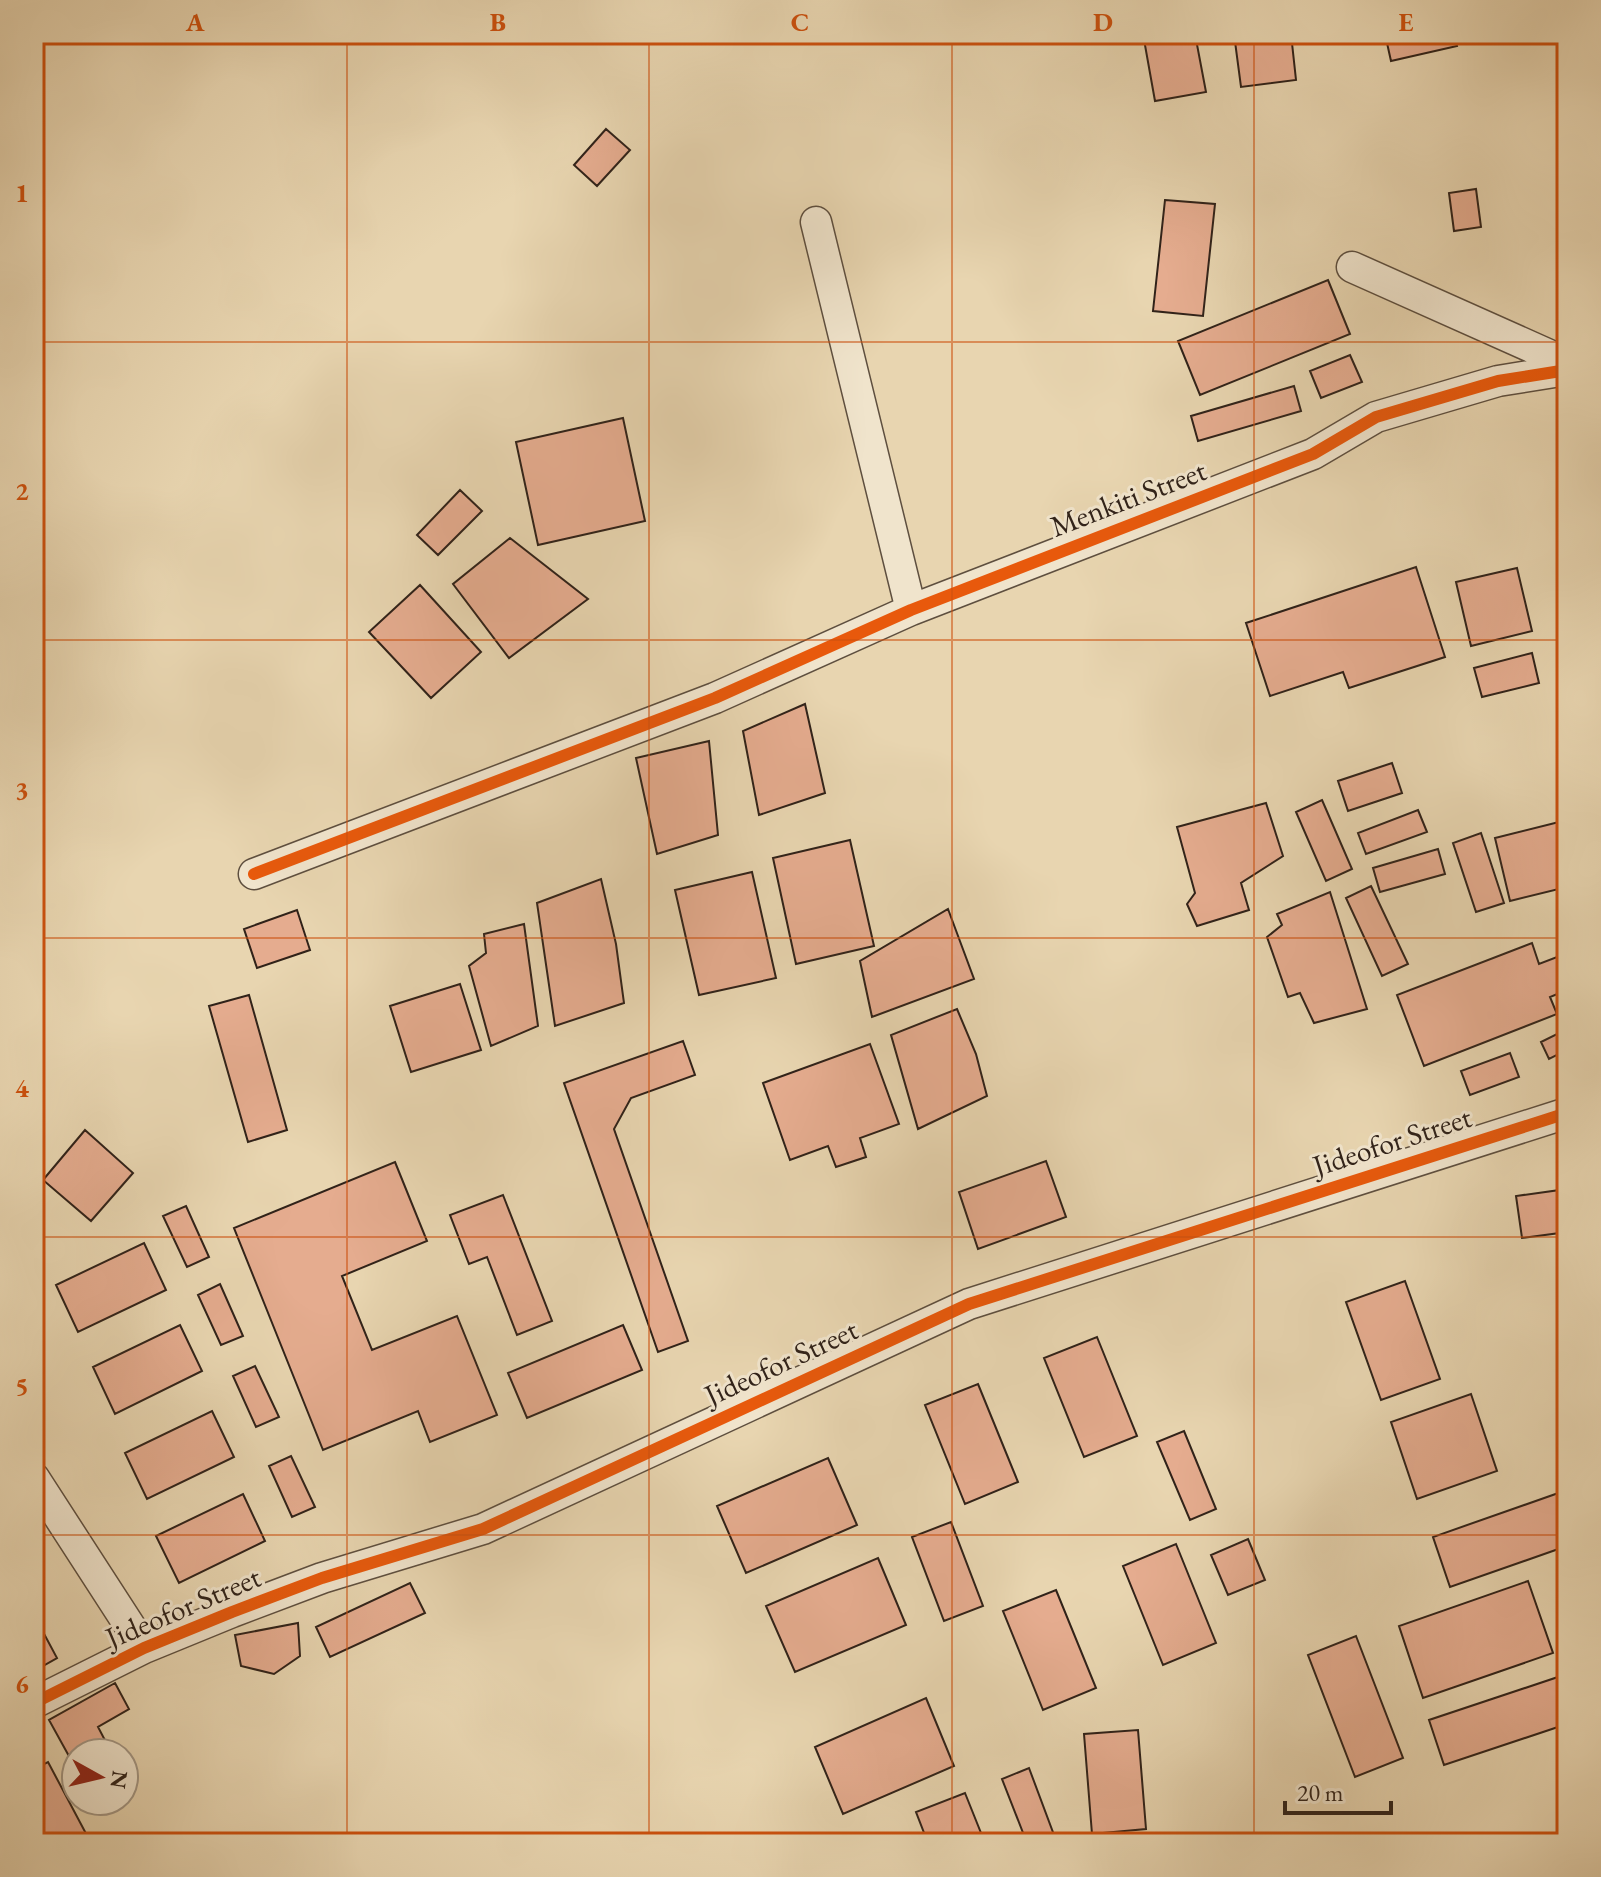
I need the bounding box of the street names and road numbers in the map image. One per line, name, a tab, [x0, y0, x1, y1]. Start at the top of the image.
street label: Menkiti Street	[1044, 450, 1212, 546]
street label: Jideofor Street	[1305, 1097, 1477, 1186]
street label: Jideofor Street	[695, 1309, 864, 1416]
street label: Jideofor Street	[97, 1557, 267, 1658]

